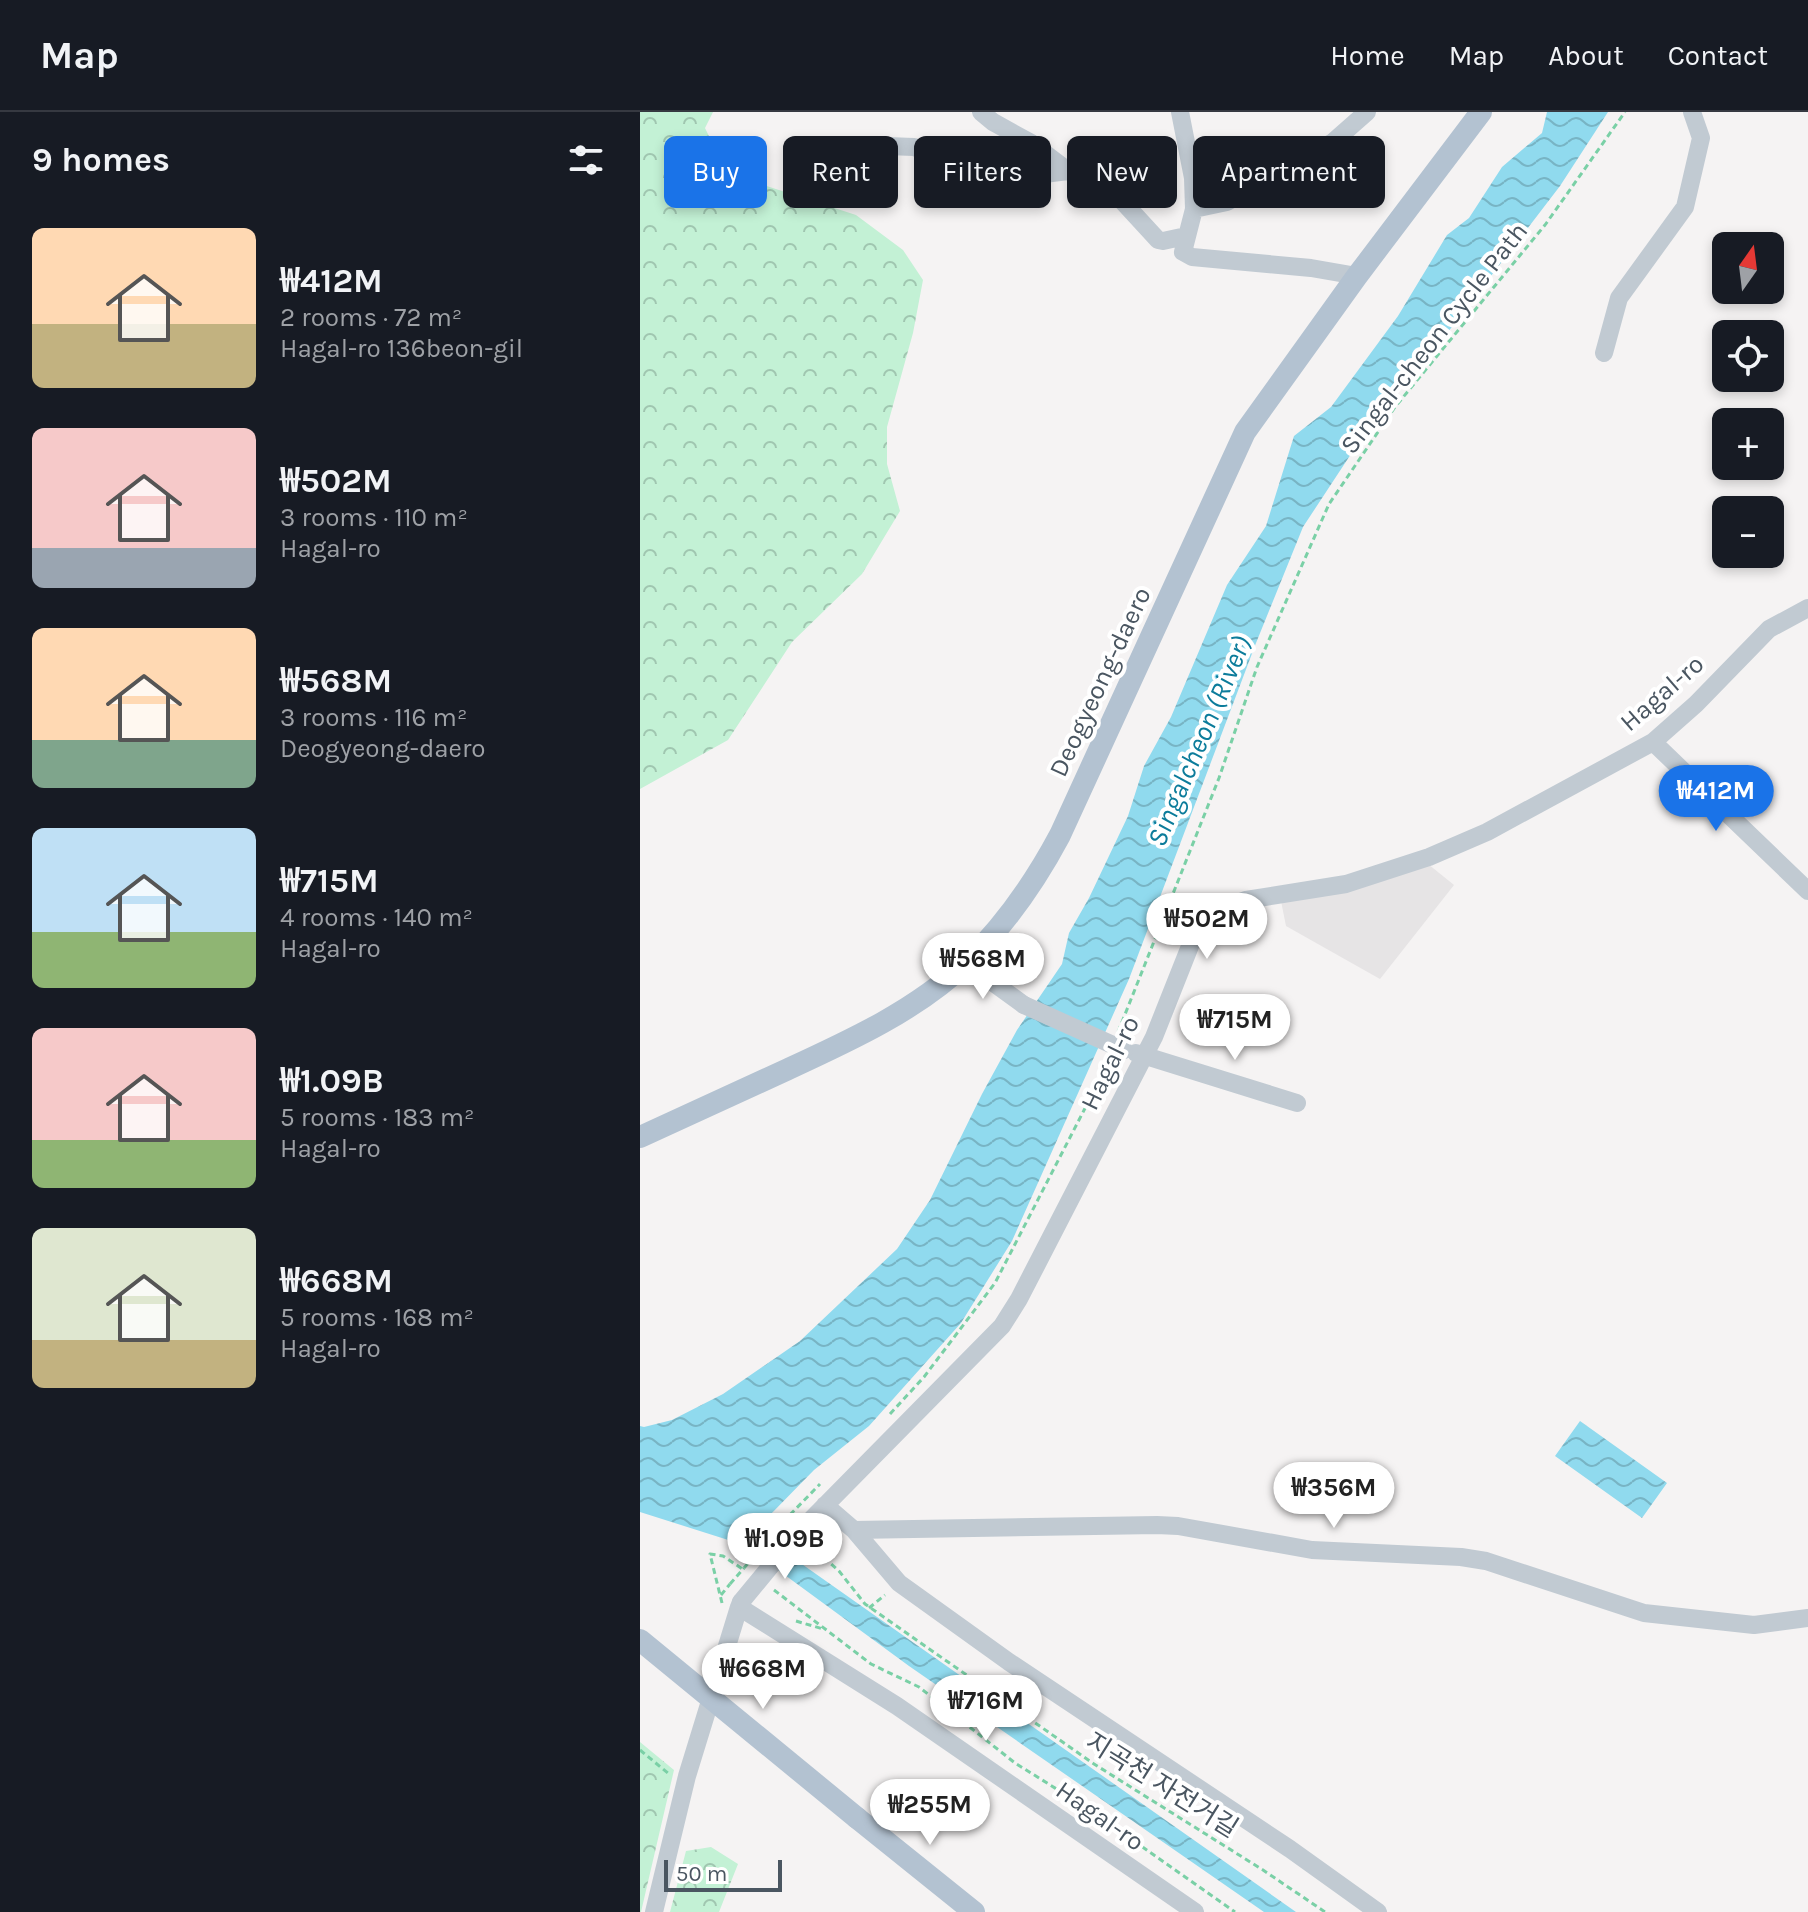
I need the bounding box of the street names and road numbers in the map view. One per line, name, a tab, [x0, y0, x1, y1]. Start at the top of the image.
street label: Singal-cheon Cycle Path	[1334, 216, 1534, 460]
street label: Deogyeong-daero	[1043, 582, 1157, 782]
street label: Hagal-ro	[1614, 648, 1710, 738]
street label: Hagal-ro	[1074, 1011, 1146, 1115]
street label: 지곡천 자전거길	[1080, 1726, 1244, 1844]
street label: Hagal-ro	[1050, 1774, 1150, 1858]

